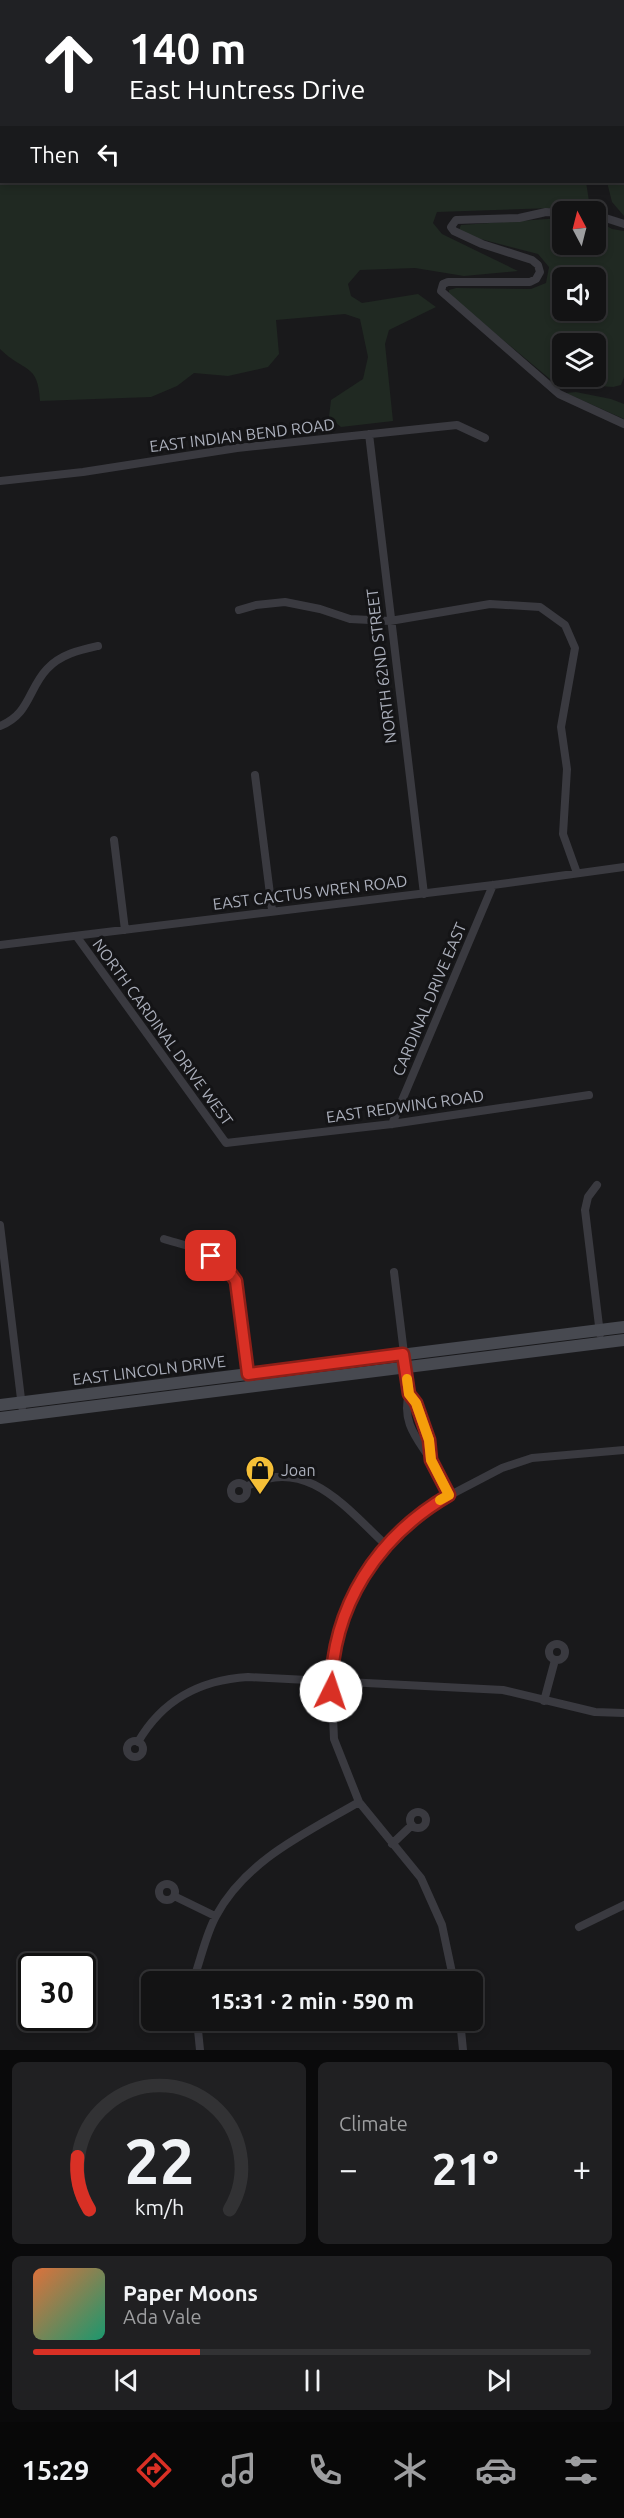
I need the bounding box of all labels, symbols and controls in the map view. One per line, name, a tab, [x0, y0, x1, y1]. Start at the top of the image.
icon: ahead	[30, 24, 108, 102]
text: 140 m	[129, 25, 246, 72]
text: East Huntress Drive	[129, 74, 365, 104]
icon: left	[92, 138, 125, 171]
text: Then	[30, 142, 80, 167]
north arrow	[552, 201, 606, 255]
map controls	[552, 201, 606, 387]
button: sound	[552, 267, 606, 321]
button: layers	[552, 333, 606, 387]
street label: EAST INDIAN BEND ROAD	[148, 415, 336, 455]
street label: NORTH 62ND STREET	[363, 587, 399, 745]
street label: EAST CACTUS WREN ROAD	[212, 871, 408, 913]
street label: CARDINAL DRIVE EAST	[389, 920, 470, 1078]
street label: NORTH CARDINAL DRIVE WEST	[89, 935, 237, 1129]
street label: EAST REDWING ROAD	[325, 1086, 485, 1126]
pin	[185, 1230, 236, 1281]
icon: arrive	[194, 1239, 227, 1272]
street label: EAST LINCOLN DRIVE	[71, 1352, 227, 1388]
shop icon: Joan	[244, 1454, 276, 1496]
place label: Joan	[281, 1461, 316, 1479]
position arrow	[299, 1659, 363, 1723]
speed limit sign: 30	[18, 1953, 96, 2031]
text: 15:31 · 2 min · 590 m	[210, 1988, 414, 2013]
text: Climate	[339, 2112, 408, 2135]
text: 22	[124, 2126, 194, 2196]
text: 21°	[432, 2143, 498, 2194]
text: −	[339, 2150, 358, 2187]
text: +	[572, 2150, 591, 2187]
text: km/h	[134, 2195, 184, 2219]
text: Paper Moons	[123, 2280, 258, 2305]
text: Ada Vale	[123, 2305, 201, 2328]
icon: previous	[110, 2364, 143, 2397]
icon: pause	[296, 2364, 329, 2397]
icon: next	[482, 2364, 515, 2397]
icon: directions	[133, 2449, 175, 2491]
icon: music	[218, 2449, 260, 2491]
icon: phone	[304, 2449, 346, 2491]
icon: climate	[389, 2449, 431, 2491]
icon: car	[475, 2449, 517, 2491]
icon: filters	[560, 2449, 602, 2491]
text: 15:29	[22, 2455, 89, 2485]

